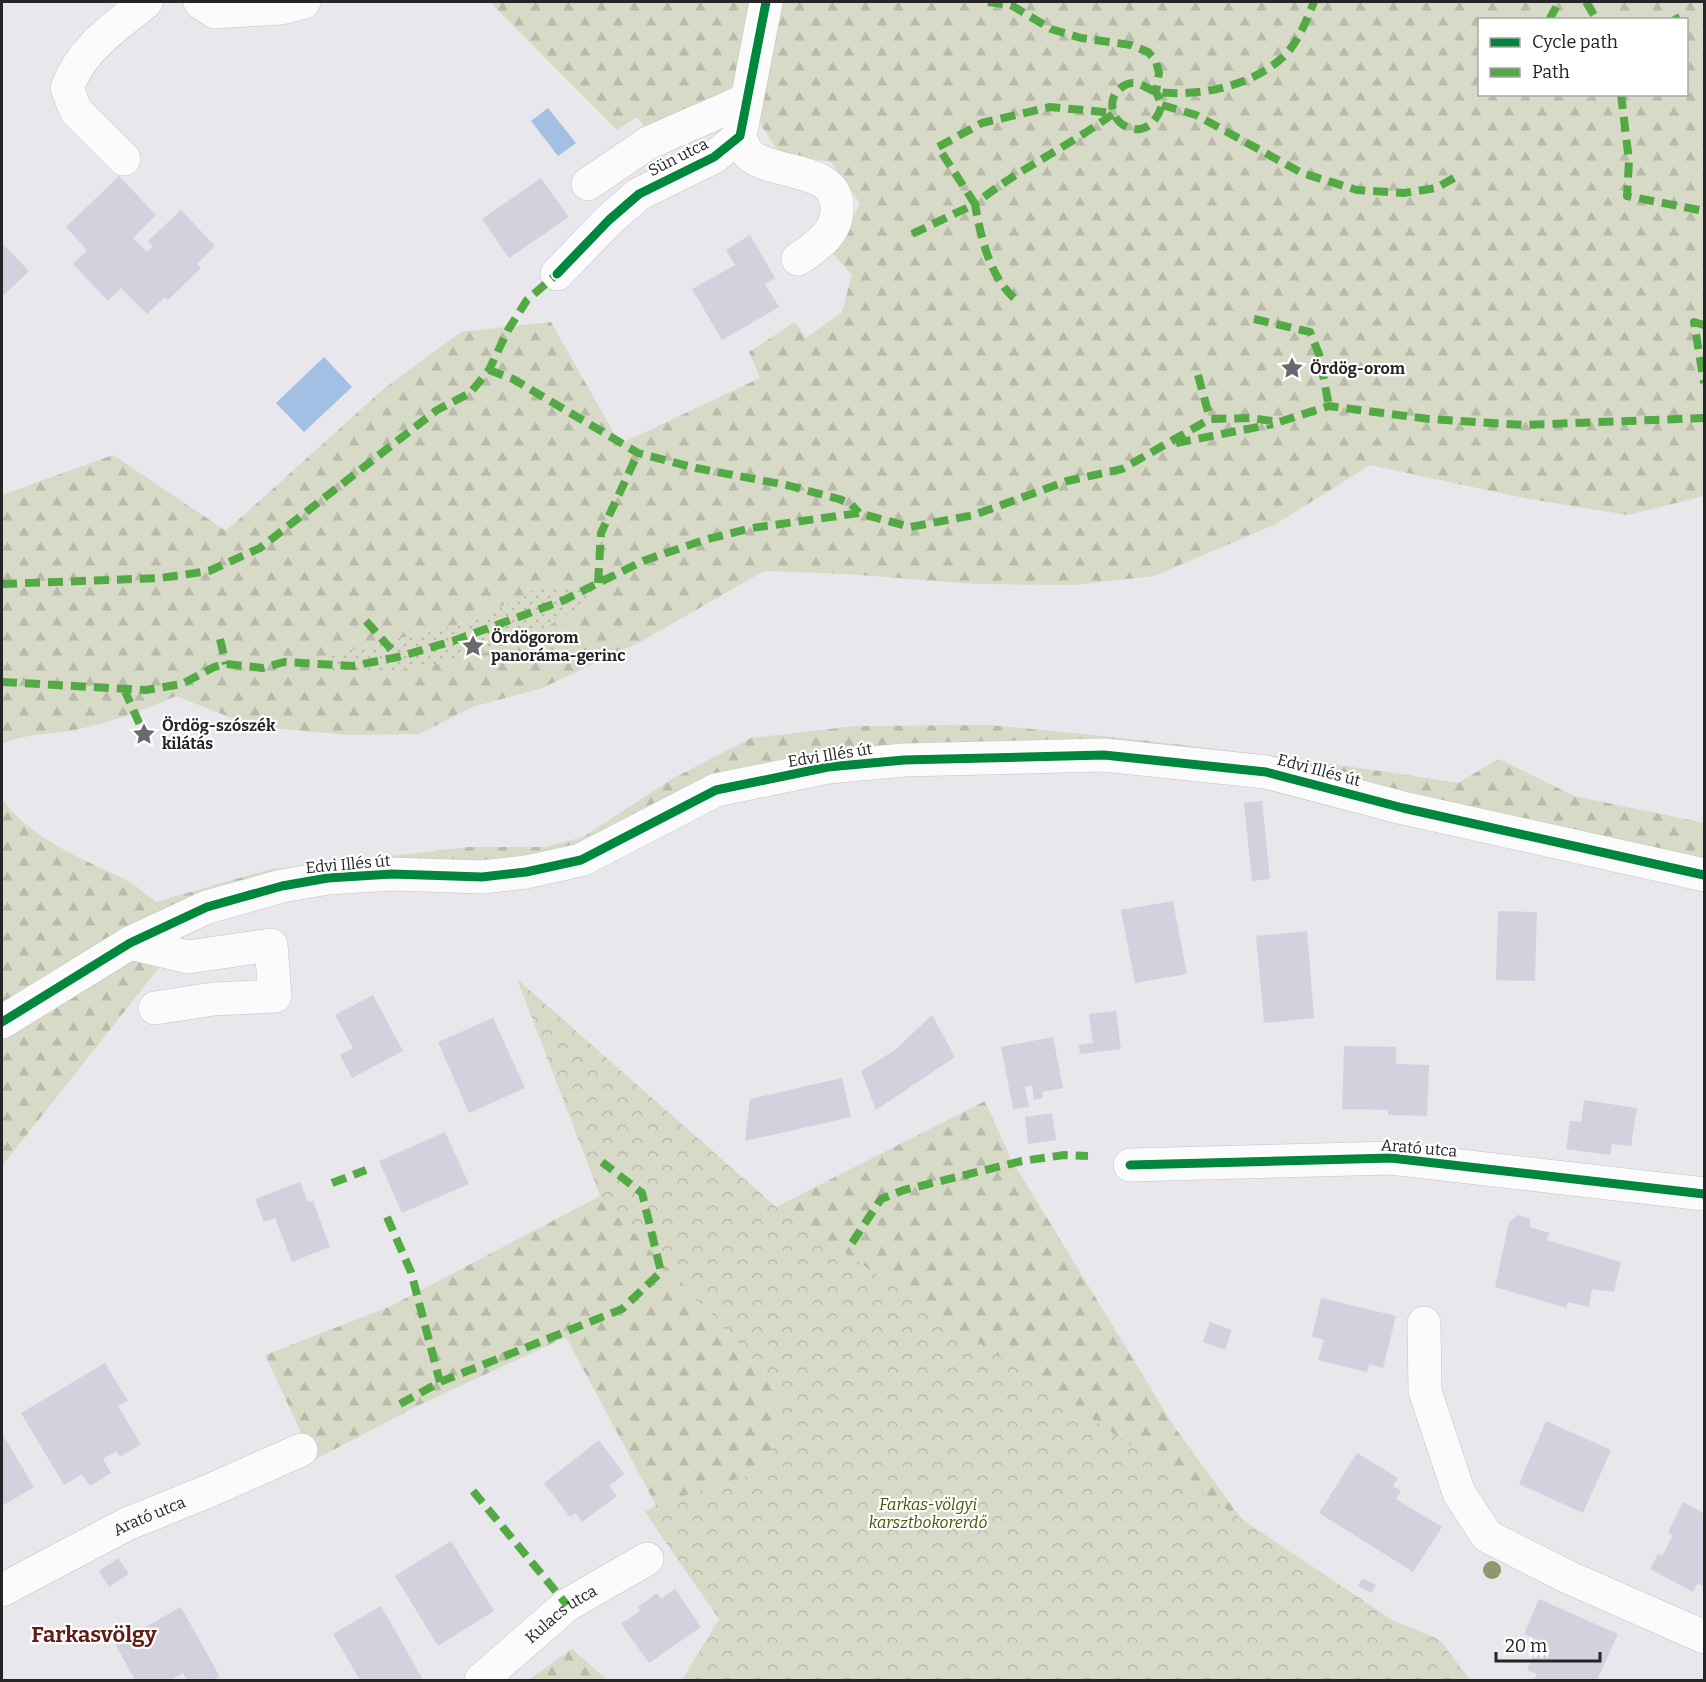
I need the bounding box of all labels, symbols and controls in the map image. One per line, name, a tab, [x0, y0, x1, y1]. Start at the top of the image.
legend	[1478, 18, 1688, 96]
text: Cycle path	[1532, 31, 1618, 53]
text: Path	[1532, 61, 1570, 83]
street label: Sün utca	[645, 134, 711, 180]
place icon: Ördög-orom	[1279, 355, 1305, 381]
place label: Ördög-orom	[1310, 359, 1406, 378]
place label: Ördögorom panoráma-gerinc	[491, 628, 625, 665]
place icon: Ördögorom panoráma-gerinc	[460, 633, 486, 659]
place label: Ördög-szószék kilátás	[162, 716, 276, 753]
place icon: Ördög-szószék kilátás	[131, 721, 157, 747]
street label: Edvi Illés út	[786, 739, 874, 771]
street label: Edvi Illés út	[1275, 750, 1363, 790]
street label: Edvi Illés út	[305, 851, 392, 877]
street label: Arató utca	[1380, 1135, 1458, 1161]
street label: Arató utca	[110, 1492, 188, 1539]
park label: Farkas-völgyi karsztbokorerdő	[869, 1495, 987, 1532]
street label: Kulacs utca	[521, 1580, 600, 1647]
district label: Farkasvölgy	[31, 1621, 158, 1648]
scale bar	[1496, 1625, 1600, 1663]
text: 20 m	[1505, 1635, 1547, 1657]

